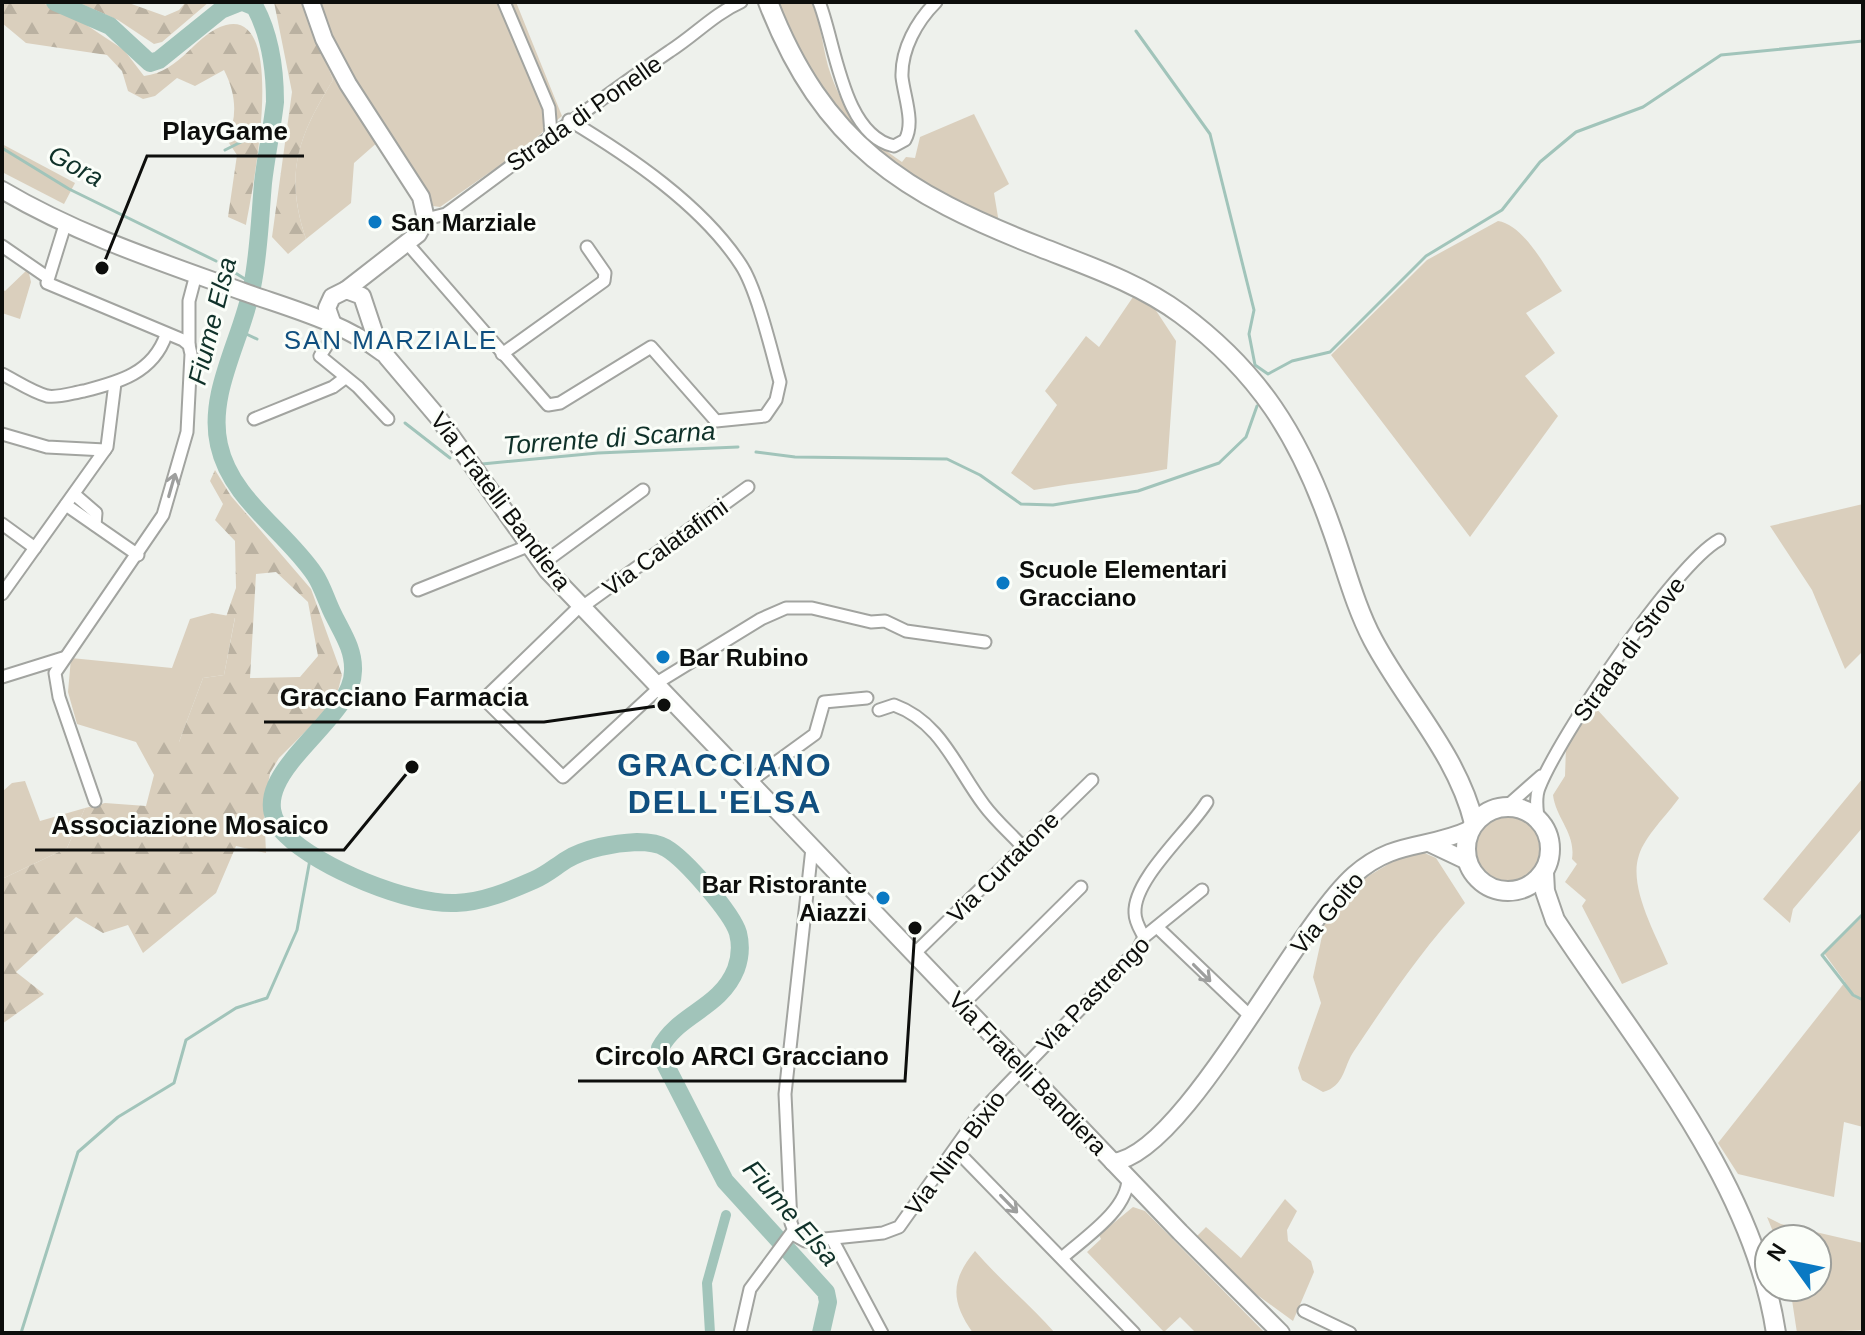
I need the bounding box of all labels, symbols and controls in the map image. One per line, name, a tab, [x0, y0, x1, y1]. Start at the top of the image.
street label: Strada di Ponelle	[501, 50, 667, 176]
callout: PlayGame	[147, 106, 304, 156]
text: PlayGame	[162, 116, 288, 146]
water label: Gora	[43, 139, 109, 193]
place label: San Marziale	[391, 209, 536, 236]
marker: San Marziale	[366, 213, 384, 231]
water label: Fiume Elsa	[182, 254, 242, 388]
district label: SAN MARZIALE	[284, 325, 498, 355]
street label: Via Fratelli Bandiera	[425, 407, 577, 596]
water label: Torrente di Scarna	[502, 416, 716, 460]
one-way arrow	[165, 473, 180, 499]
street label: Via Calatafimi	[597, 493, 733, 601]
place label: Scuole Elementari Gracciano	[1019, 556, 1227, 611]
street label: Strada di Strove	[1568, 571, 1690, 727]
marker: Scuole Elementari Gracciano	[994, 574, 1012, 592]
place label: Bar Rubino	[679, 644, 808, 671]
marker: Bar Rubino	[654, 648, 672, 666]
callout: Gracciano Farmacia	[264, 672, 544, 722]
text: Gracciano Farmacia	[280, 682, 529, 712]
district label: GRACCIANO DELL'ELSA	[617, 747, 833, 820]
callout: Associazione Mosaico	[35, 800, 344, 850]
street label: Via Curtatone	[942, 806, 1064, 928]
text: Associazione Mosaico	[51, 810, 329, 840]
street label: Via Goito	[1285, 867, 1369, 959]
place label: Bar Ristorante Aiazzi	[702, 871, 867, 926]
marker: Bar Ristorante Aiazzi	[874, 889, 892, 907]
street label: Via Pastrengo	[1031, 931, 1155, 1057]
one-way arrow	[1192, 963, 1211, 982]
street label: Via Fratelli Bandiera	[943, 986, 1113, 1160]
callout: Circolo ARCI Gracciano	[578, 1031, 905, 1081]
text: Circolo ARCI Gracciano	[595, 1041, 889, 1071]
street label: Via Nino Bixio	[899, 1085, 1011, 1221]
water label: Fiume Elsa	[737, 1154, 845, 1272]
one-way arrow	[999, 1194, 1018, 1213]
north arrow	[1753, 1223, 1833, 1303]
text: N	[1762, 1239, 1791, 1266]

